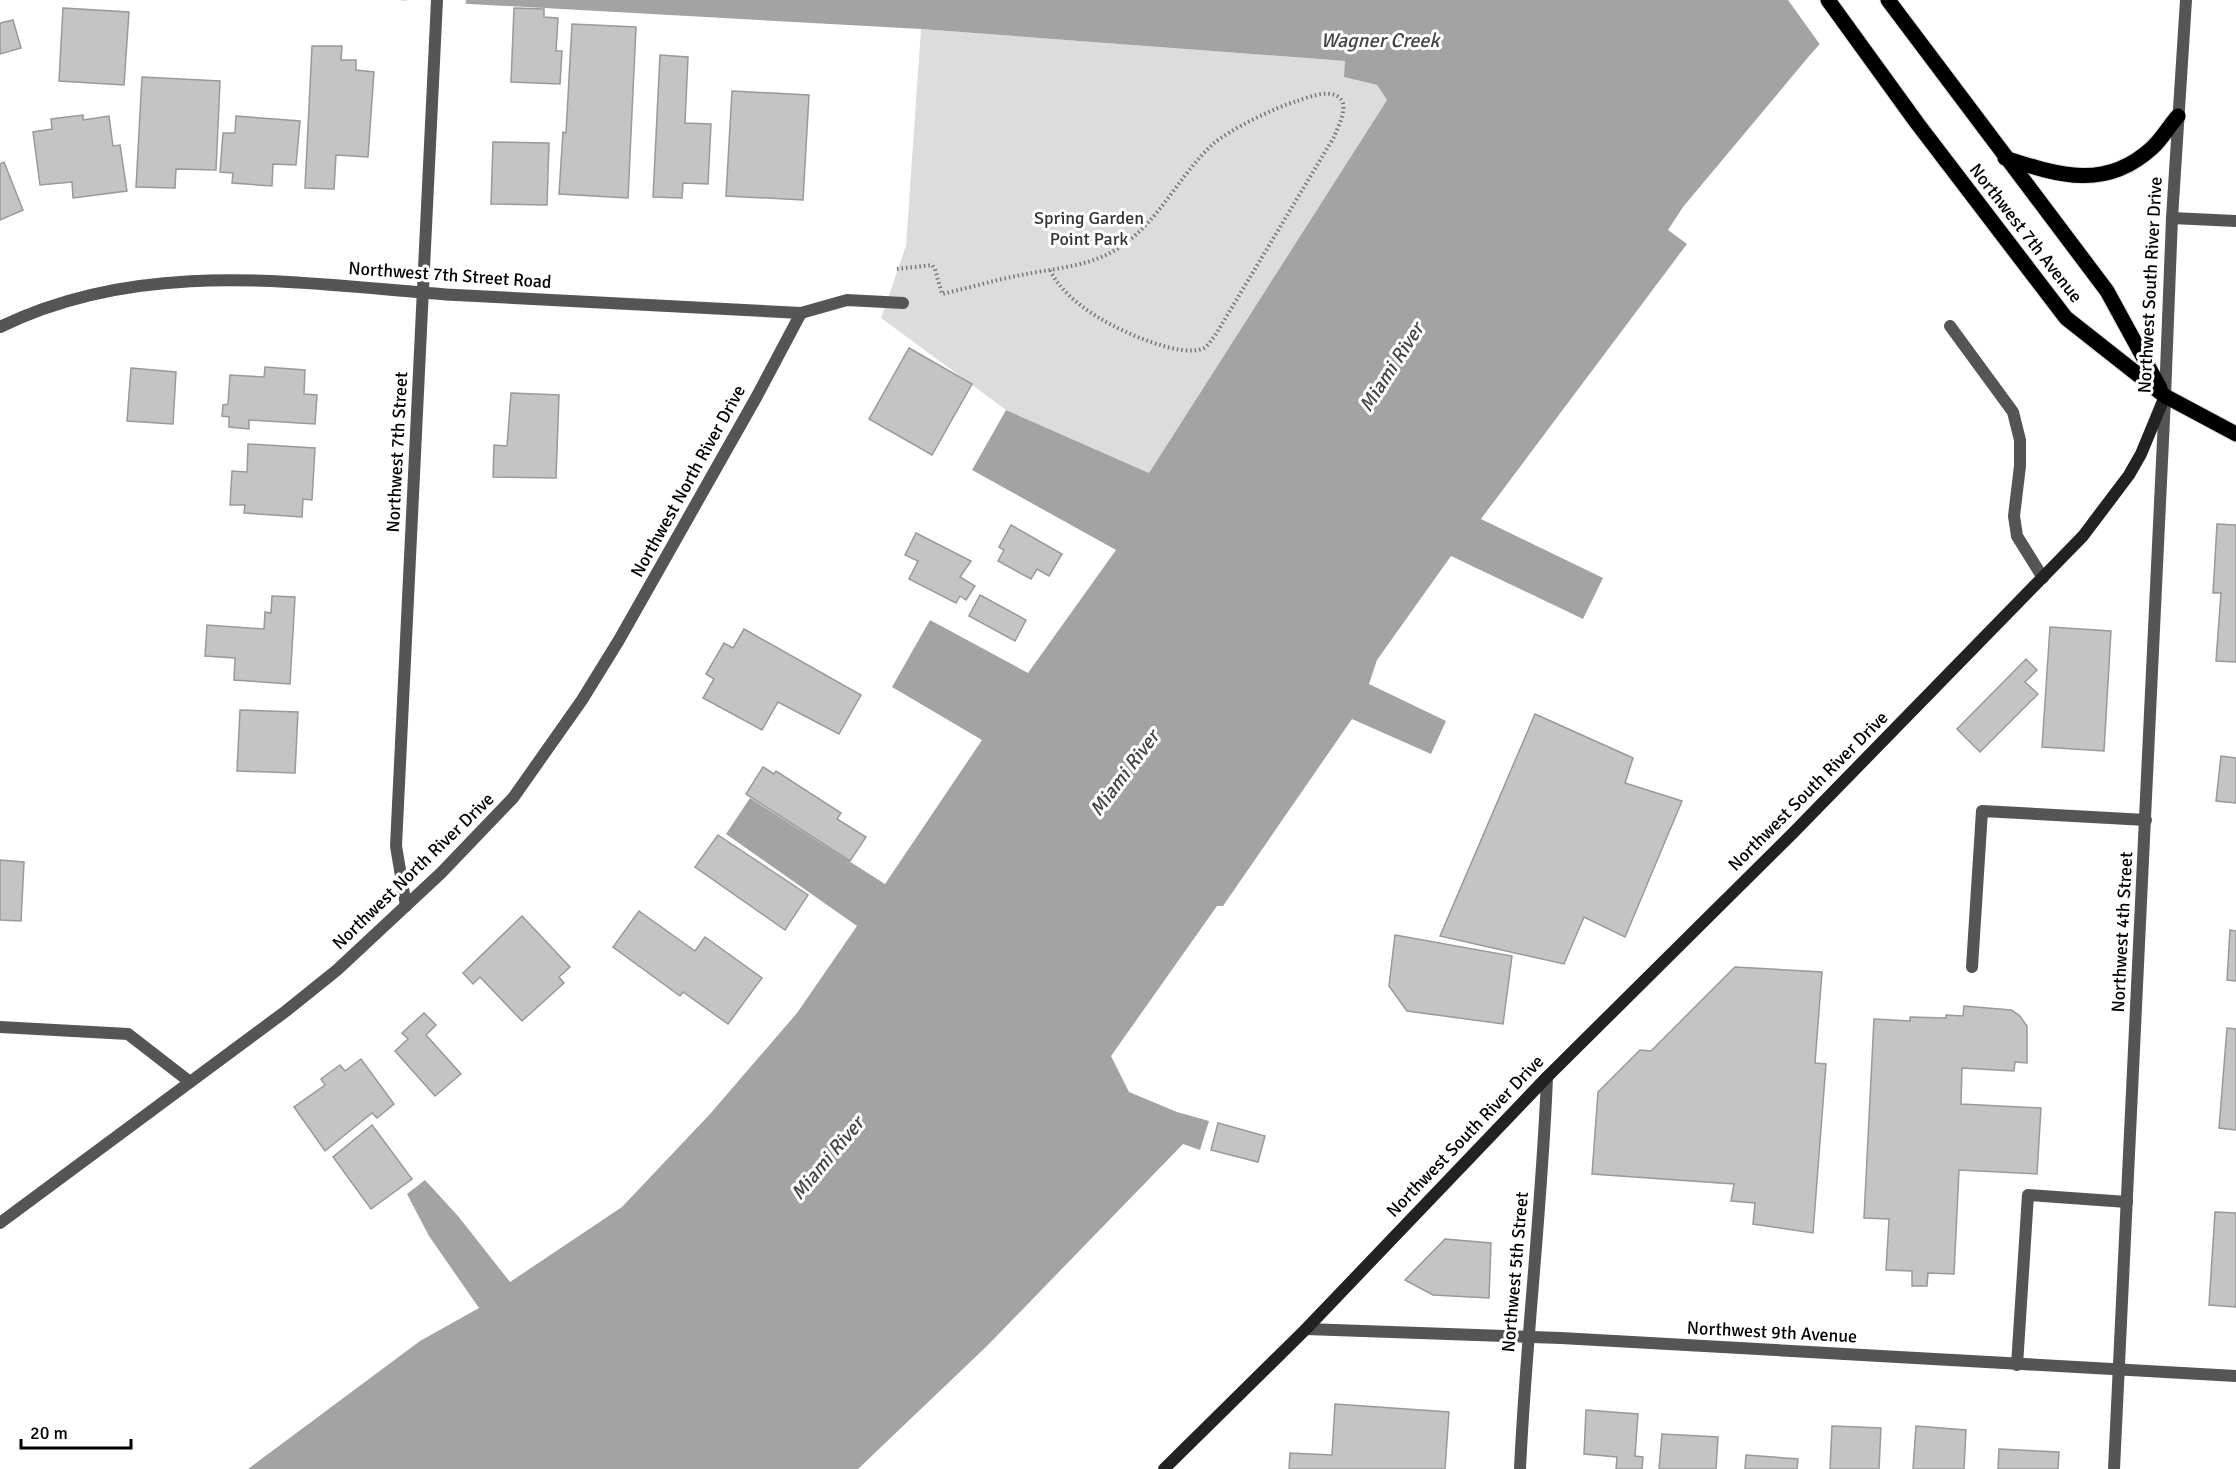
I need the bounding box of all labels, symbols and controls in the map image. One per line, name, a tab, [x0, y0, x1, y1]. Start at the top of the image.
water label: Wagner Creek	[1321, 28, 1441, 53]
street label: Northwest 7th Avenue	[1965, 159, 2087, 307]
street label: Northwest South River Drive	[2133, 176, 2167, 394]
park label: Spring Garden Point Park	[1034, 207, 1144, 250]
street label: Northwest 7th Street Road	[348, 257, 552, 293]
water label: Miami River	[1353, 316, 1431, 416]
street label: Northwest 7th Street	[382, 371, 412, 533]
street label: Northwest North River Drive	[626, 381, 750, 581]
street label: Northwest South River Drive	[1724, 707, 1892, 875]
water label: Miami River	[1084, 723, 1166, 821]
street label: Northwest North River Drive	[328, 788, 498, 954]
street label: Northwest 4th Street	[2107, 851, 2137, 1013]
street label: Northwest South River Drive	[1382, 1050, 1548, 1222]
water label: Miami River	[785, 1110, 871, 1205]
street label: Northwest 5th Street	[1497, 1191, 1533, 1353]
street label: Northwest 9th Avenue	[1686, 1317, 1858, 1347]
scale bar	[21, 1412, 130, 1450]
text: 20 m	[30, 1422, 68, 1444]

